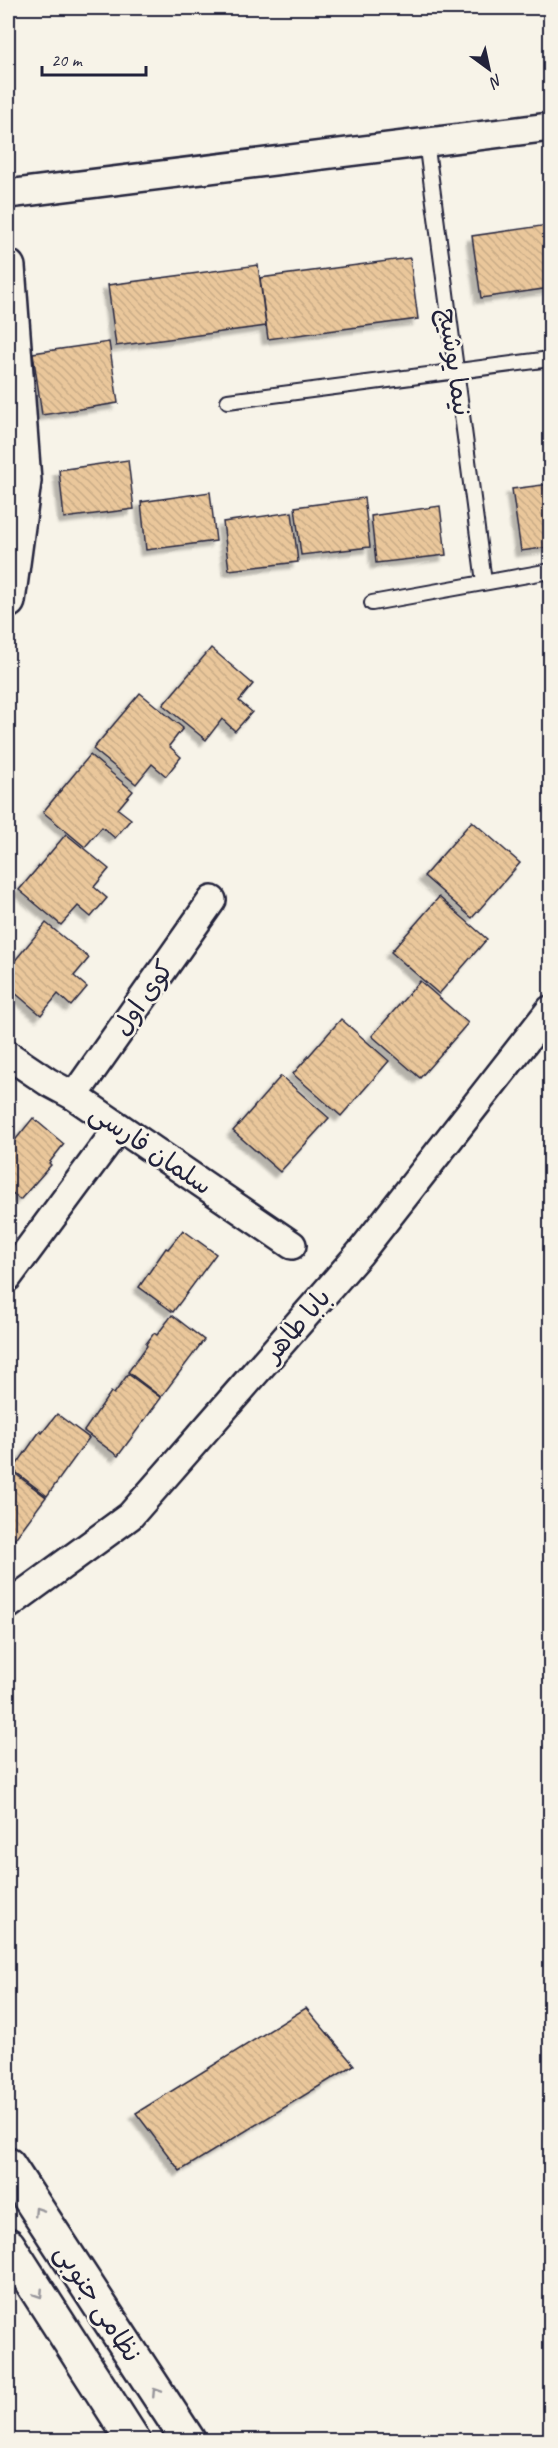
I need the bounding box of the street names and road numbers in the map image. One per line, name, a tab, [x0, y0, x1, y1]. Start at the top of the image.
street label: نیما یوشیج	[430, 306, 479, 418]
street label: کوی اول	[105, 954, 181, 1042]
street label: سلمان فارسی	[83, 1096, 219, 1202]
street label: بابا طاهر	[255, 1281, 338, 1370]
street label: نظامی جنوبی	[48, 2238, 148, 2368]

